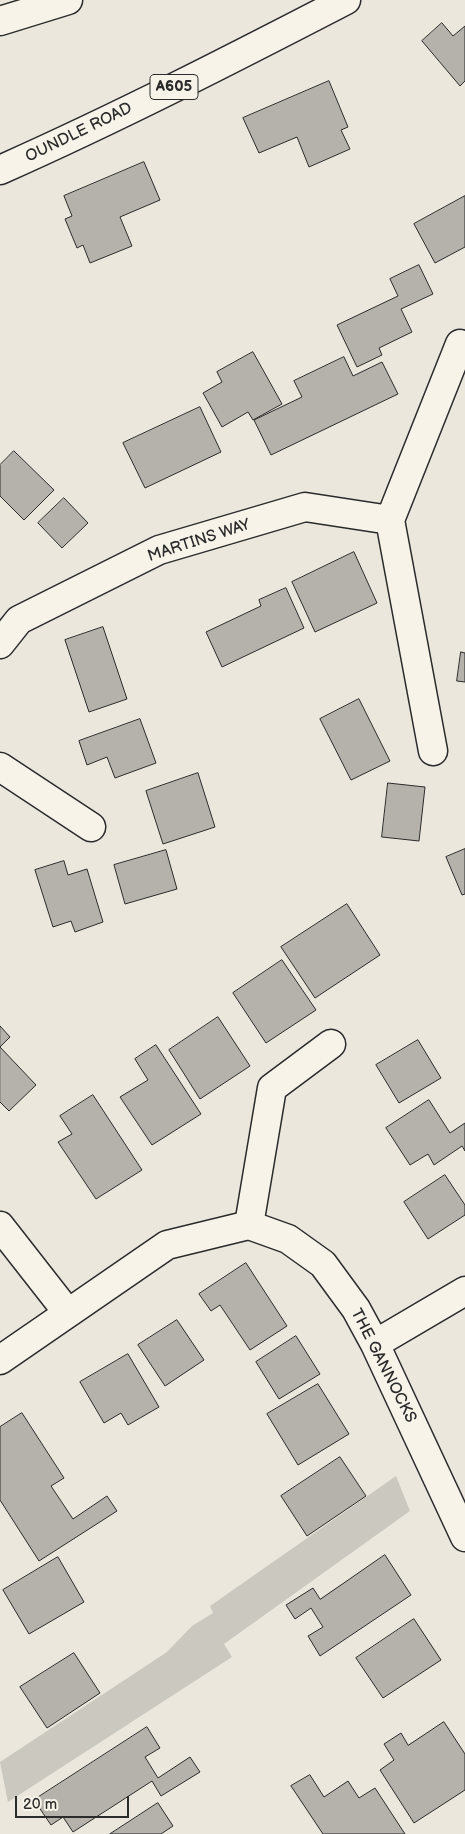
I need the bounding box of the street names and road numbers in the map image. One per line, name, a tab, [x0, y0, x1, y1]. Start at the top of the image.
road number: A605	[150, 74, 198, 100]
street label: OUNDLE ROAD	[23, 99, 135, 167]
street label: MARTINS WAY	[145, 515, 253, 567]
street label: THE GANNOCKS	[346, 1306, 420, 1426]

